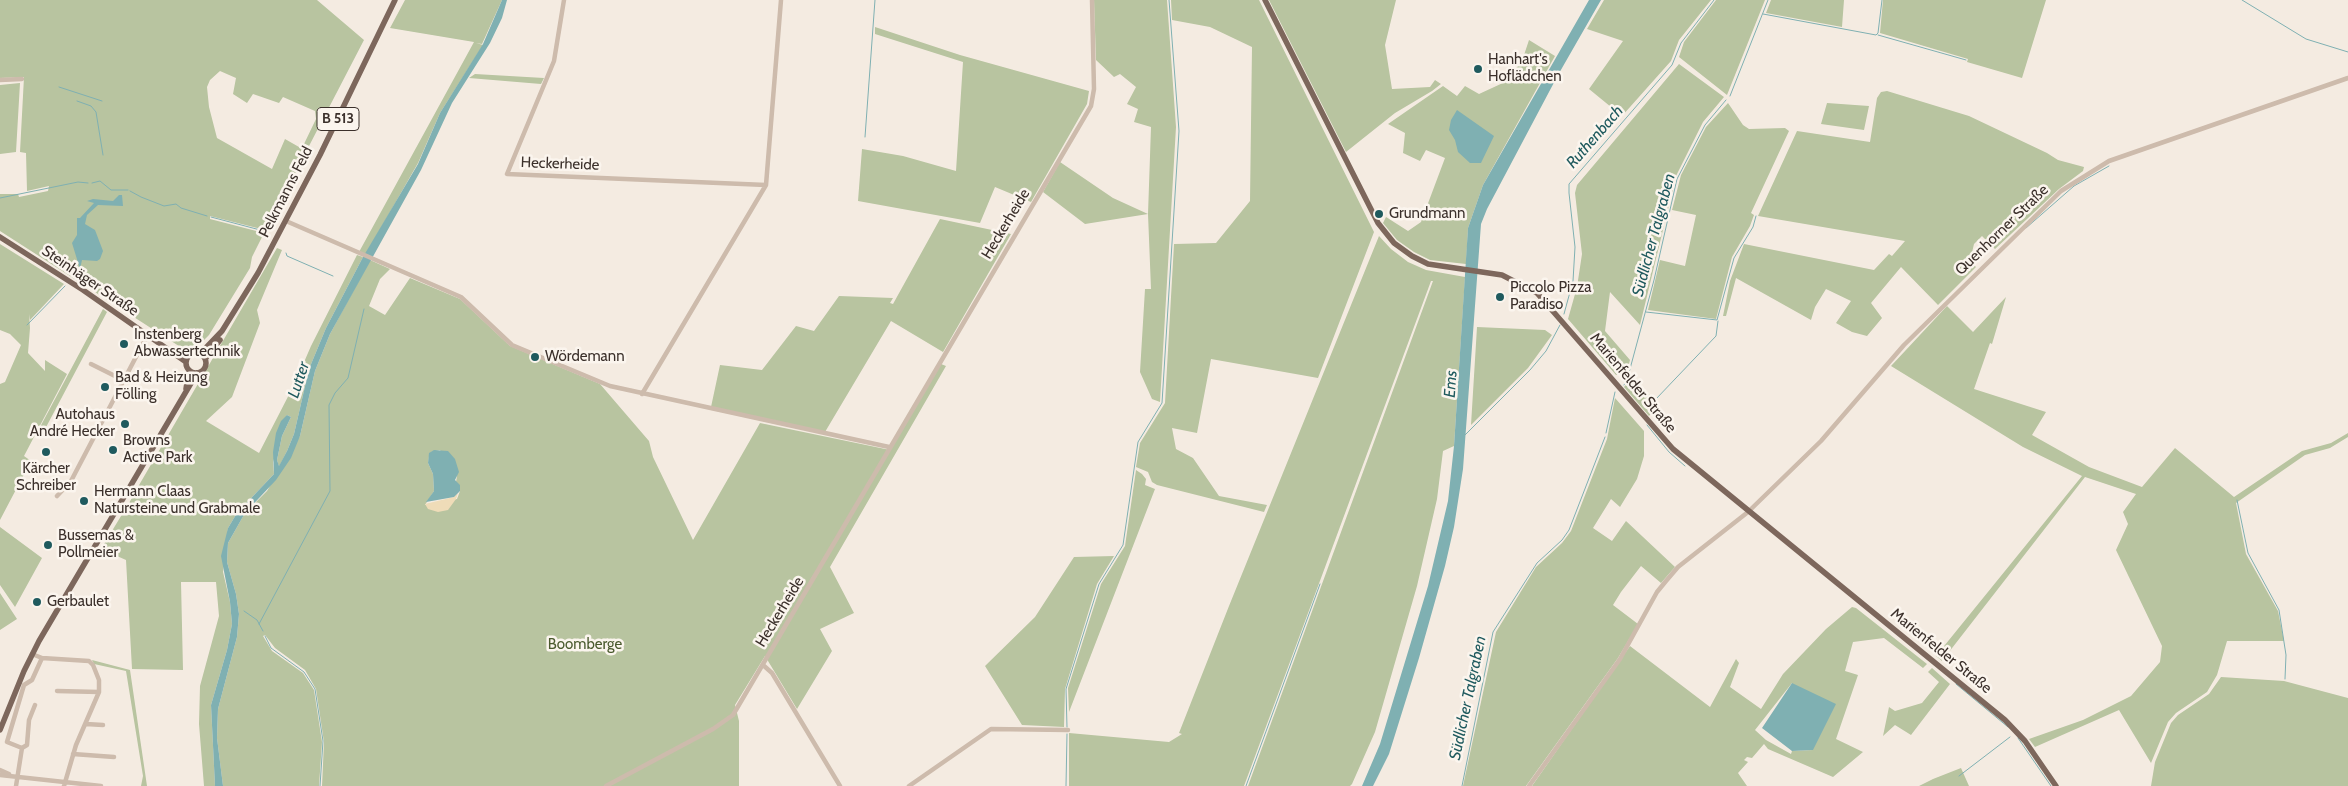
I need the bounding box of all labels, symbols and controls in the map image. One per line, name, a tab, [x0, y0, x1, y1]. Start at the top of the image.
place label: Hanhart's Hoflädchen	[1488, 51, 1562, 86]
marker: Hanhart's Hoflädchen	[1472, 63, 1484, 75]
water label: Ruthenbach	[1563, 102, 1627, 172]
road number: B 513	[317, 108, 359, 130]
street label: Pelkmanns Feld	[255, 144, 317, 240]
street label: Heckerheide	[520, 154, 600, 174]
water label: Südlicher Talgraben	[1628, 172, 1680, 298]
street label: Quenhorner Straße	[1952, 181, 2052, 279]
street label: Heckerheide	[978, 186, 1034, 262]
place label: Grundmann	[1389, 205, 1465, 223]
marker: Grundmann	[1373, 208, 1385, 220]
street label: Steinhäger Straße	[38, 242, 142, 320]
place label: Piccolo Pizza Paradiso	[1510, 279, 1591, 314]
marker: Piccolo Pizza Paradiso	[1494, 291, 1506, 303]
place label: Instenberg Abwassertechnik	[134, 326, 240, 361]
street label: Marienfelder Straße	[1586, 329, 1680, 437]
marker: Instenberg Abwassertechnik	[118, 338, 130, 350]
place label: Wördemann	[545, 348, 625, 366]
marker: Wördemann	[529, 351, 541, 363]
water label: Lutter	[284, 359, 314, 401]
place label: Bad & Heizung Fölling	[115, 369, 207, 404]
water label: Ems	[1440, 370, 1462, 398]
marker: Bad & Heizung Fölling	[99, 381, 111, 393]
place label: Autohaus André Hecker	[30, 406, 115, 441]
marker: Autohaus André Hecker	[119, 418, 131, 430]
place label: Browns Active Park	[123, 432, 192, 467]
marker: Browns Active Park	[107, 444, 119, 456]
marker: Kärcher Schreiber	[40, 446, 52, 458]
place label: Kärcher Schreiber	[16, 460, 76, 495]
place label: Hermann Claas Natursteine und Grabmale	[94, 483, 260, 518]
marker: Hermann Claas Natursteine und Grabmale	[78, 495, 90, 507]
place label: Bussemas & Pollmeier	[58, 527, 134, 562]
marker: Bussemas & Pollmeier	[42, 539, 54, 551]
street label: Heckerheide	[752, 574, 808, 650]
place label: Gerbaulet	[47, 593, 109, 611]
marker: Gerbaulet	[31, 596, 43, 608]
street label: Marienfelder Straße	[1887, 605, 1995, 697]
water label: Südlicher Talgraben	[1445, 634, 1491, 762]
park label: Boomberge	[548, 636, 622, 654]

